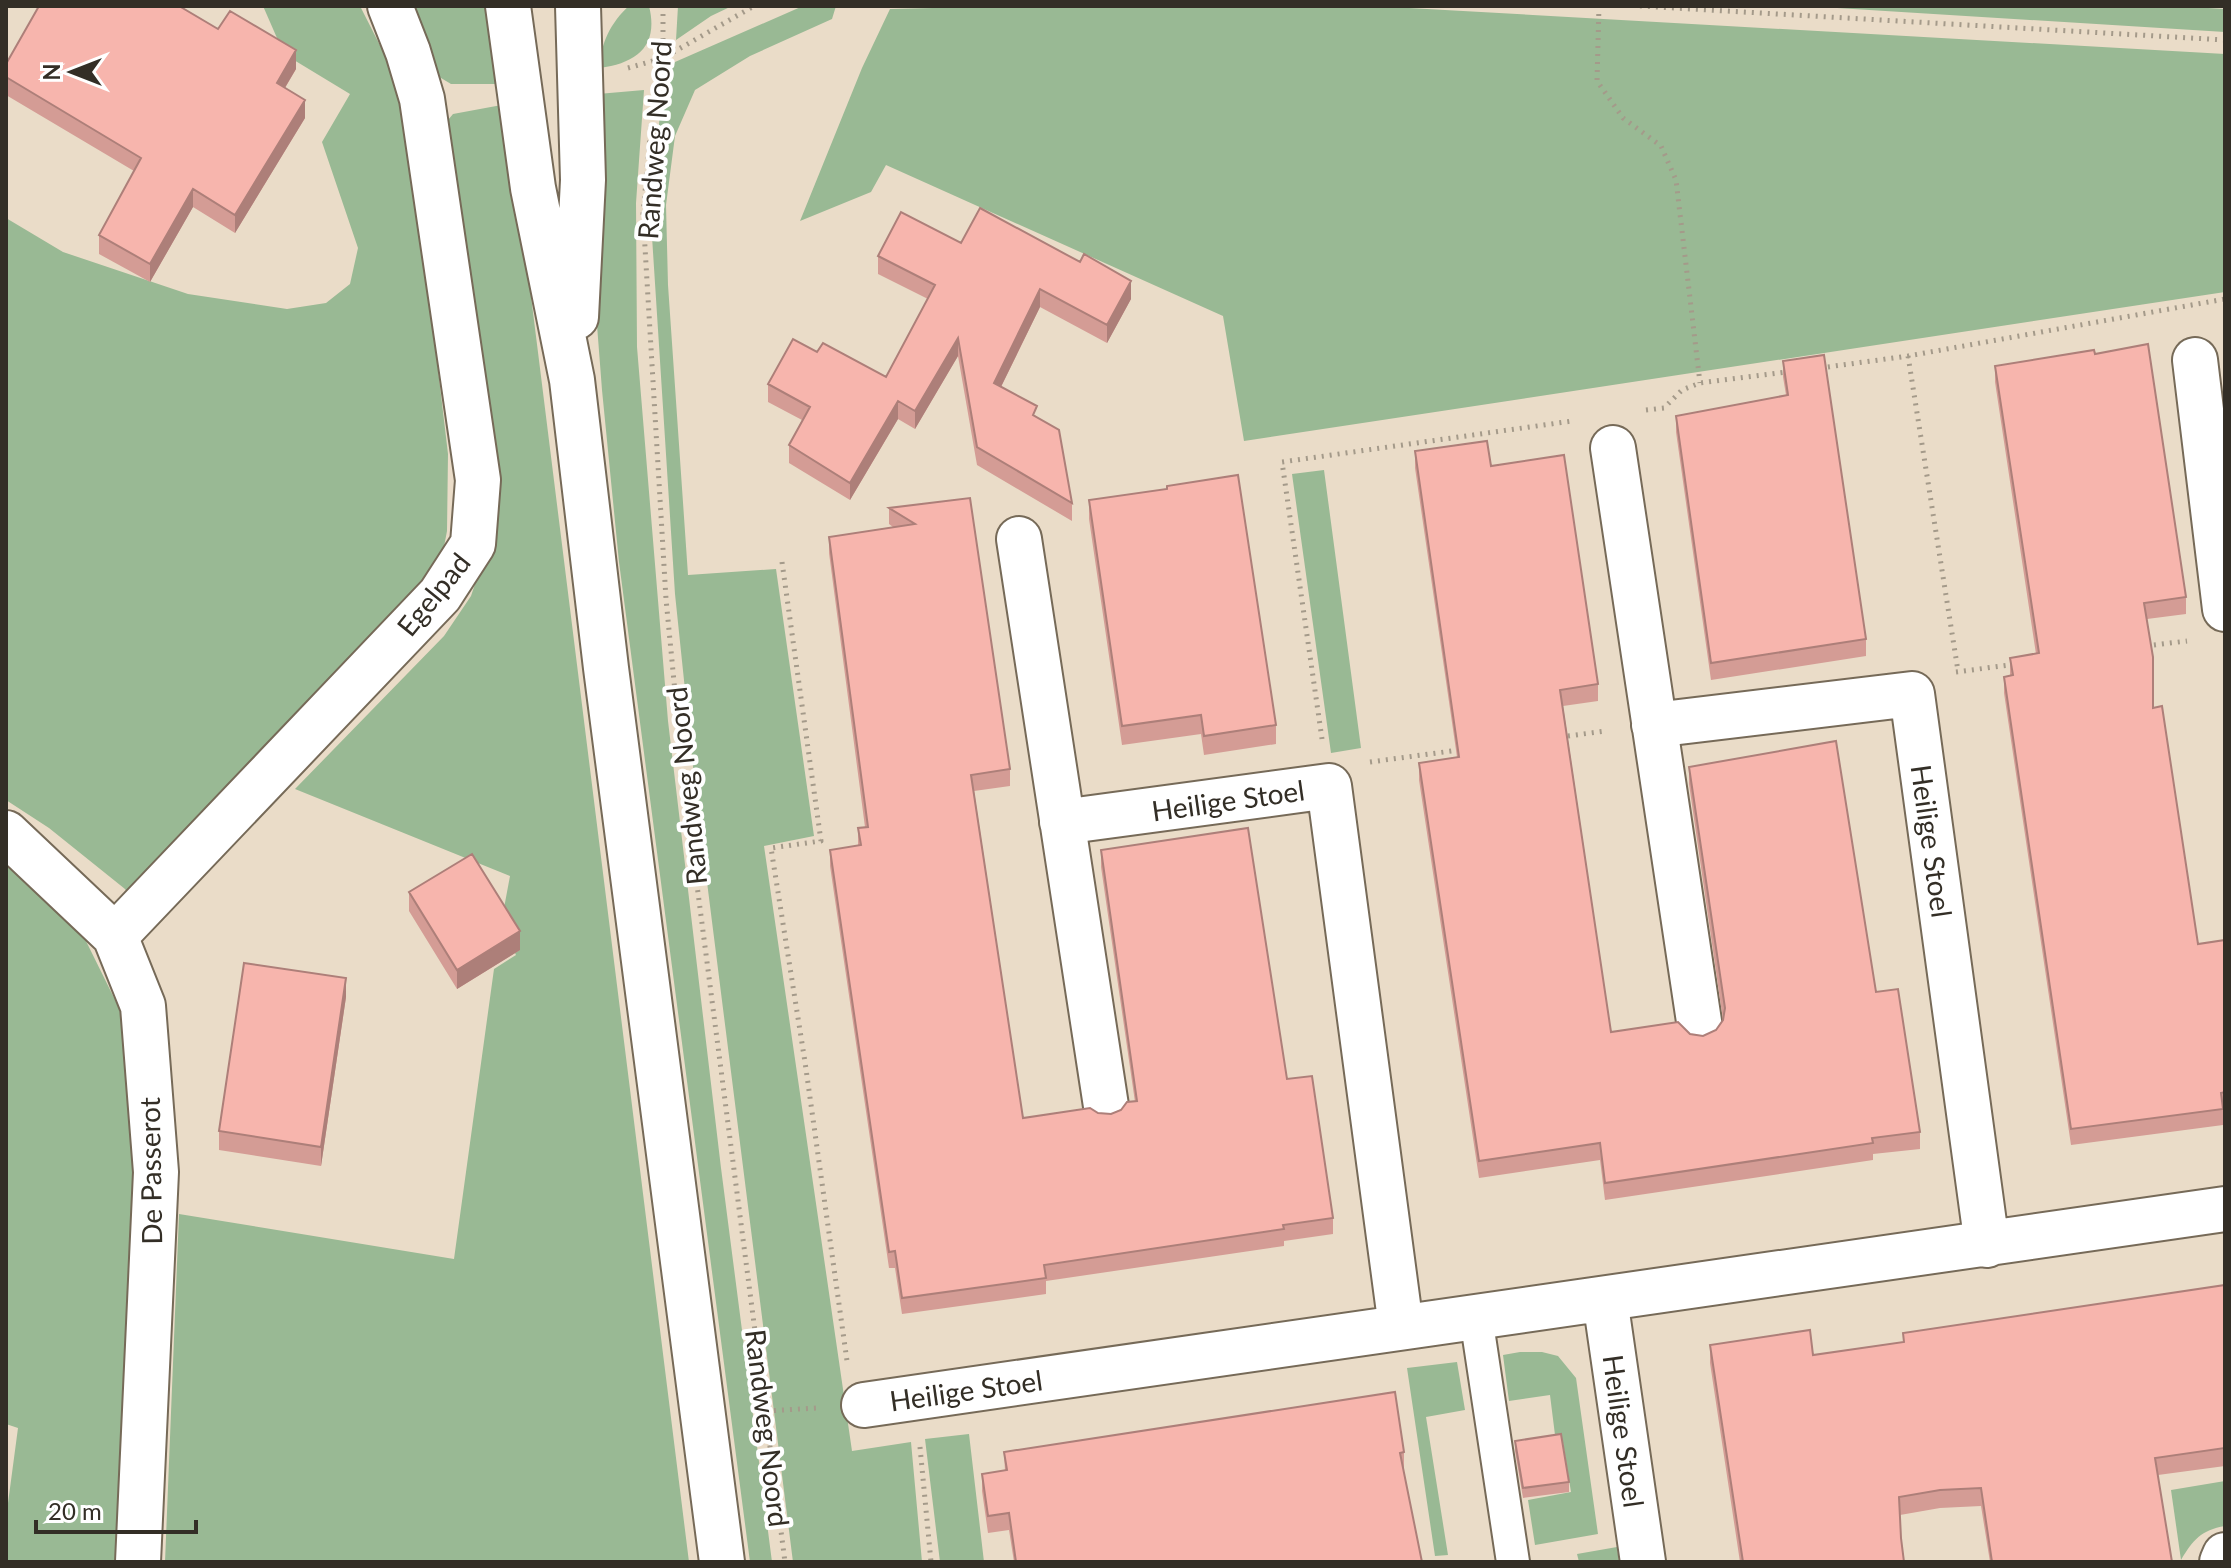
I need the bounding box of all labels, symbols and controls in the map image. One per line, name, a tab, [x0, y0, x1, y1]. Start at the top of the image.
north arrow	[32, 32, 112, 112]
street label: Randweg Noord	[630, 40, 678, 240]
text: N	[38, 64, 65, 80]
street label: Egelpad	[389, 546, 477, 642]
street label: Randweg Noord	[659, 685, 713, 887]
street label: Heilige Stoel	[1904, 762, 1960, 920]
street label: Heilige Stoel	[1149, 772, 1307, 828]
street label: De Passerot	[132, 1097, 168, 1245]
street label: Randweg Noord	[739, 1327, 797, 1529]
street label: Heilige Stoel	[1596, 1352, 1652, 1510]
street label: Heilige Stoel	[887, 1362, 1045, 1418]
scale bar	[36, 1484, 196, 1534]
text: 20 m	[48, 1496, 102, 1525]

